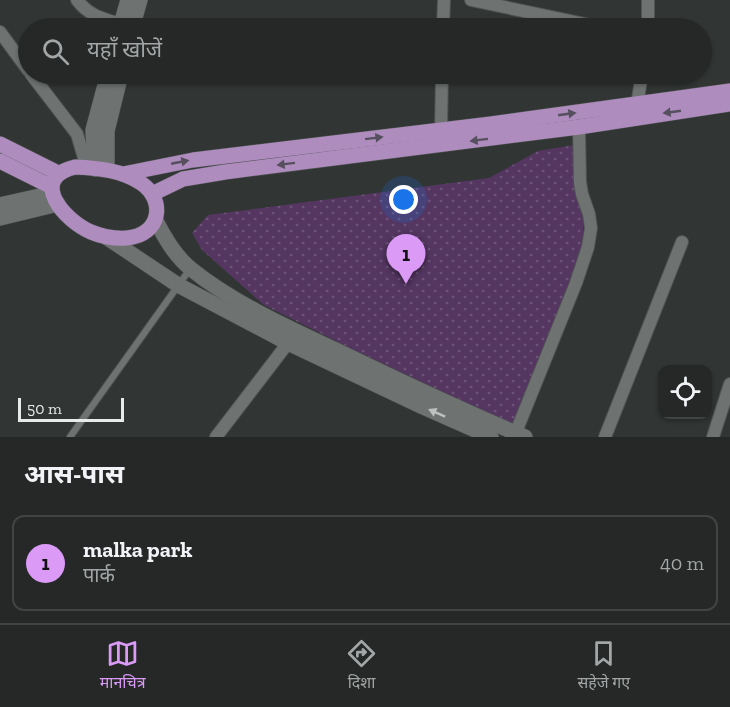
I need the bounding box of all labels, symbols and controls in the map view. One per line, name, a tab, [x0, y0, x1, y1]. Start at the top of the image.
search box	[18, 18, 712, 84]
icon: search	[39, 35, 72, 68]
text: यहाँ खोजें	[87, 36, 162, 63]
one-way arrow	[662, 108, 681, 117]
one-way arrow	[558, 109, 577, 119]
one-way arrow	[364, 134, 383, 143]
one-way arrow	[469, 135, 488, 144]
one-way arrow	[171, 157, 190, 166]
one-way arrow	[276, 159, 295, 169]
your location	[389, 185, 418, 214]
pin: 1	[386, 234, 426, 284]
map controls	[658, 365, 712, 419]
button: locate	[658, 365, 712, 419]
scale bar	[18, 395, 124, 422]
text: 50 m	[27, 399, 62, 418]
one-way arrow	[428, 408, 446, 418]
text: आस-पास	[24, 458, 124, 490]
text: malka park	[83, 536, 193, 563]
text: 1	[41, 551, 50, 575]
text: 40 m	[660, 551, 704, 575]
text: पार्क	[83, 563, 115, 587]
tab: मानचित्र	[100, 637, 145, 695]
tab: दिशा	[345, 637, 378, 695]
tab: सहेजे गए	[578, 637, 630, 695]

